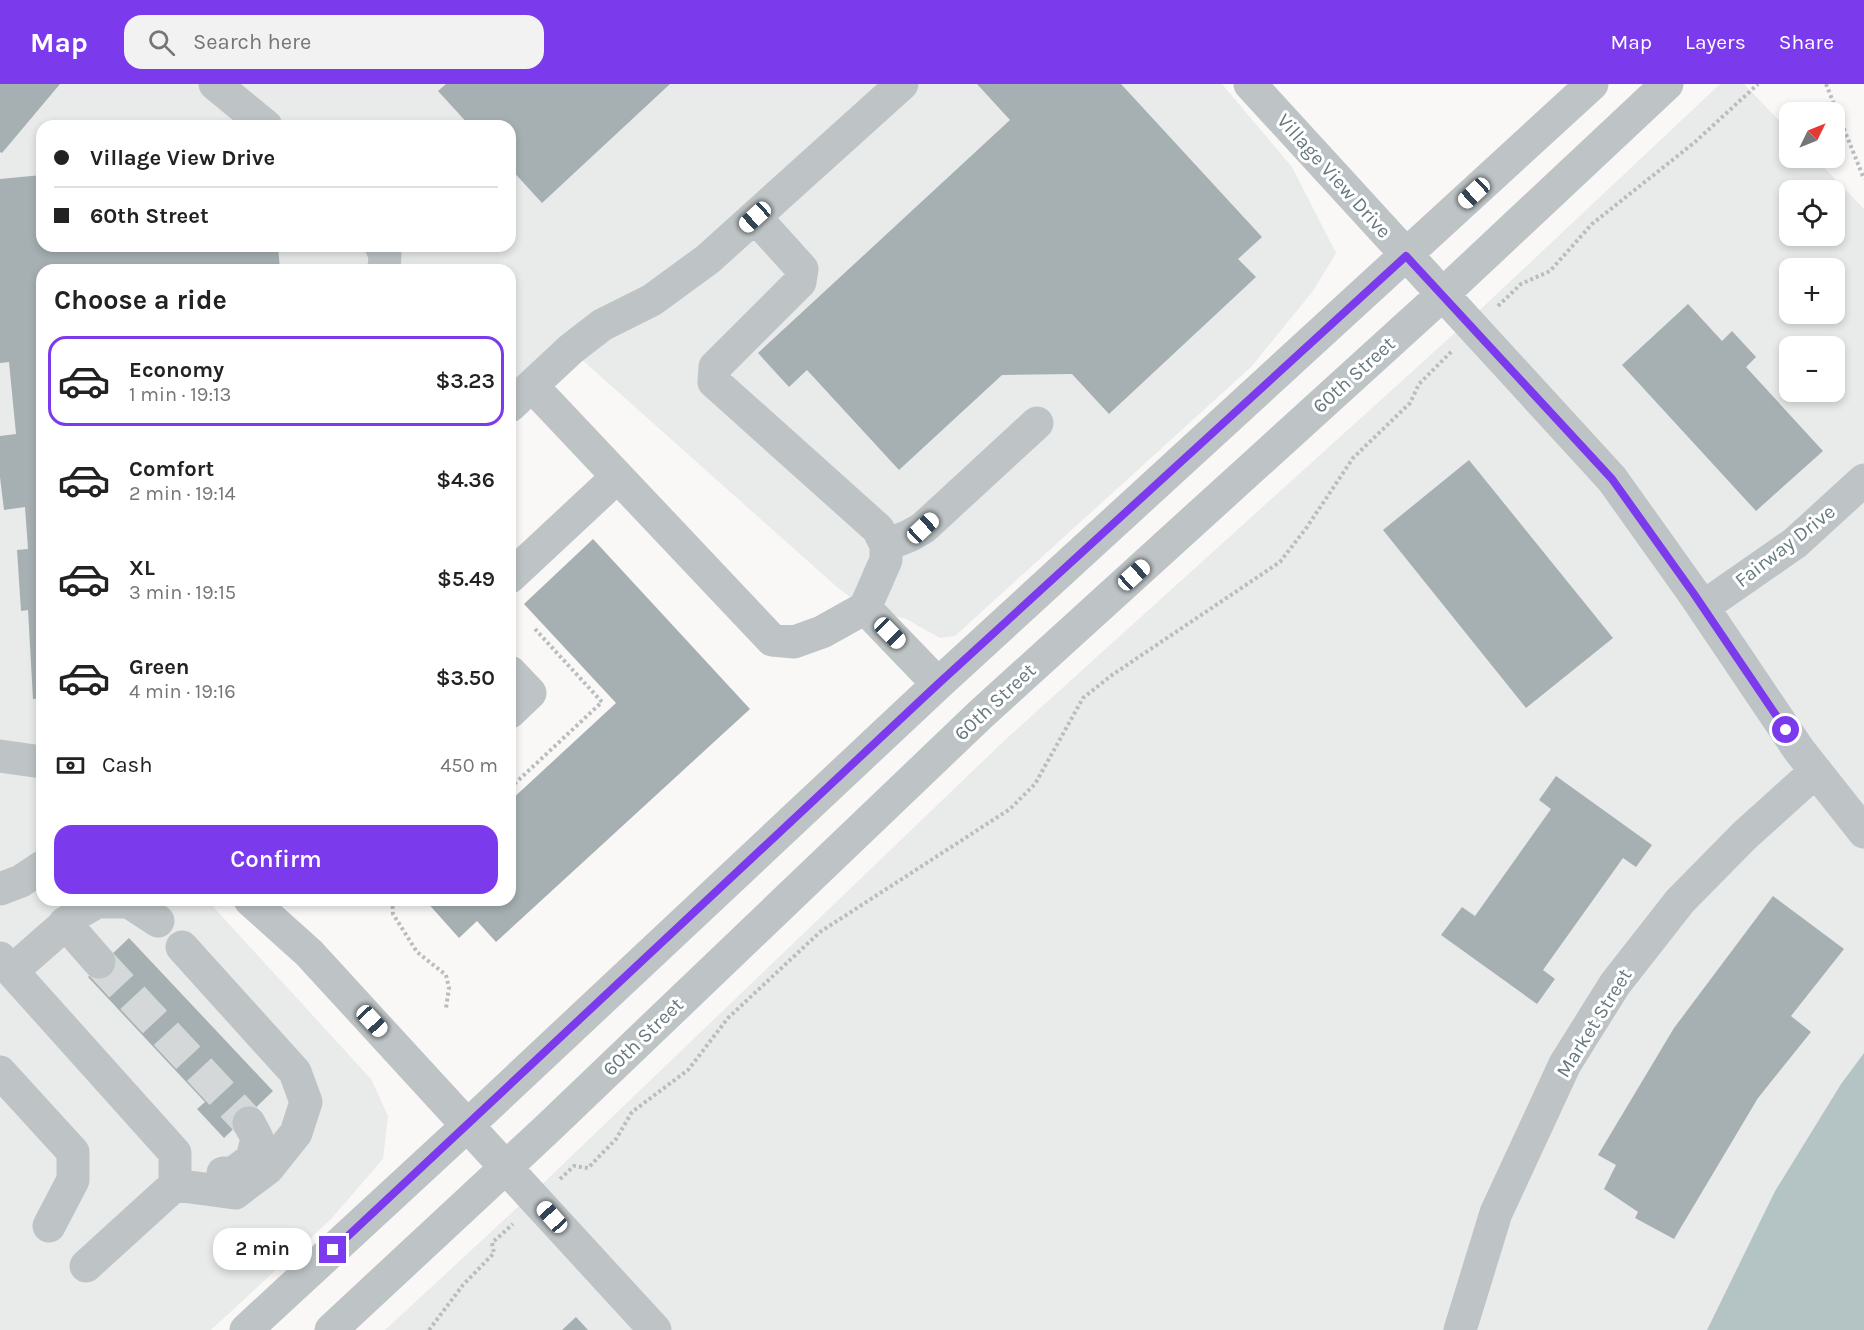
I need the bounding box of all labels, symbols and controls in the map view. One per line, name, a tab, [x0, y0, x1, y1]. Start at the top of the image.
search box	[124, 15, 544, 69]
text: Map	[30, 26, 88, 59]
icon: search	[145, 26, 178, 59]
text: Search here	[193, 29, 311, 55]
text: Map	[1610, 30, 1652, 54]
text: Layers	[1685, 30, 1746, 54]
text: Share	[1779, 30, 1834, 54]
north arrow	[1779, 102, 1845, 168]
map controls	[1779, 102, 1845, 402]
street label: Village View Drive	[1272, 109, 1396, 243]
text: Village View Drive	[90, 145, 275, 171]
car	[1455, 174, 1493, 212]
button: locate	[1779, 180, 1845, 246]
car	[736, 198, 774, 236]
text: 60th Street	[90, 203, 209, 229]
button: +	[1779, 258, 1845, 324]
text: Choose a ride	[54, 284, 227, 316]
street label: 60th Street	[1308, 332, 1400, 418]
button: −	[1779, 336, 1845, 402]
icon: car	[57, 354, 111, 408]
text: Economy	[129, 357, 224, 383]
text: $3.23	[436, 368, 495, 394]
text: 1 min · 19:13	[129, 383, 231, 406]
icon: car	[57, 453, 111, 507]
text: Comfort	[129, 456, 214, 482]
text: $4.36	[436, 467, 495, 493]
text: 2 min · 19:14	[129, 482, 236, 505]
street label: Fairway Drive	[1730, 500, 1840, 592]
car	[904, 509, 942, 547]
icon: car	[57, 552, 111, 606]
text: XL	[129, 555, 155, 581]
car	[1115, 556, 1153, 594]
text: $5.49	[437, 566, 495, 592]
text: 3 min · 19:15	[129, 581, 236, 604]
car	[871, 614, 909, 652]
icon: car	[57, 651, 111, 705]
text: Green	[129, 654, 190, 680]
street label: 60th Street	[950, 658, 1041, 745]
text: $3.50	[436, 665, 495, 691]
text: 4 min · 19:16	[129, 680, 236, 703]
route start	[1772, 716, 1799, 743]
icon: cash	[54, 749, 87, 782]
text: Cash	[102, 752, 152, 778]
text: 450 m	[440, 754, 498, 777]
button: Confirm	[54, 825, 498, 894]
street label: Market Street	[1551, 964, 1637, 1082]
street label: 60th Street	[598, 993, 688, 1081]
car	[353, 1002, 391, 1040]
car	[533, 1198, 571, 1236]
callout: 2 min	[213, 1229, 312, 1271]
route end	[319, 1236, 346, 1263]
text: 2 min	[235, 1237, 290, 1260]

